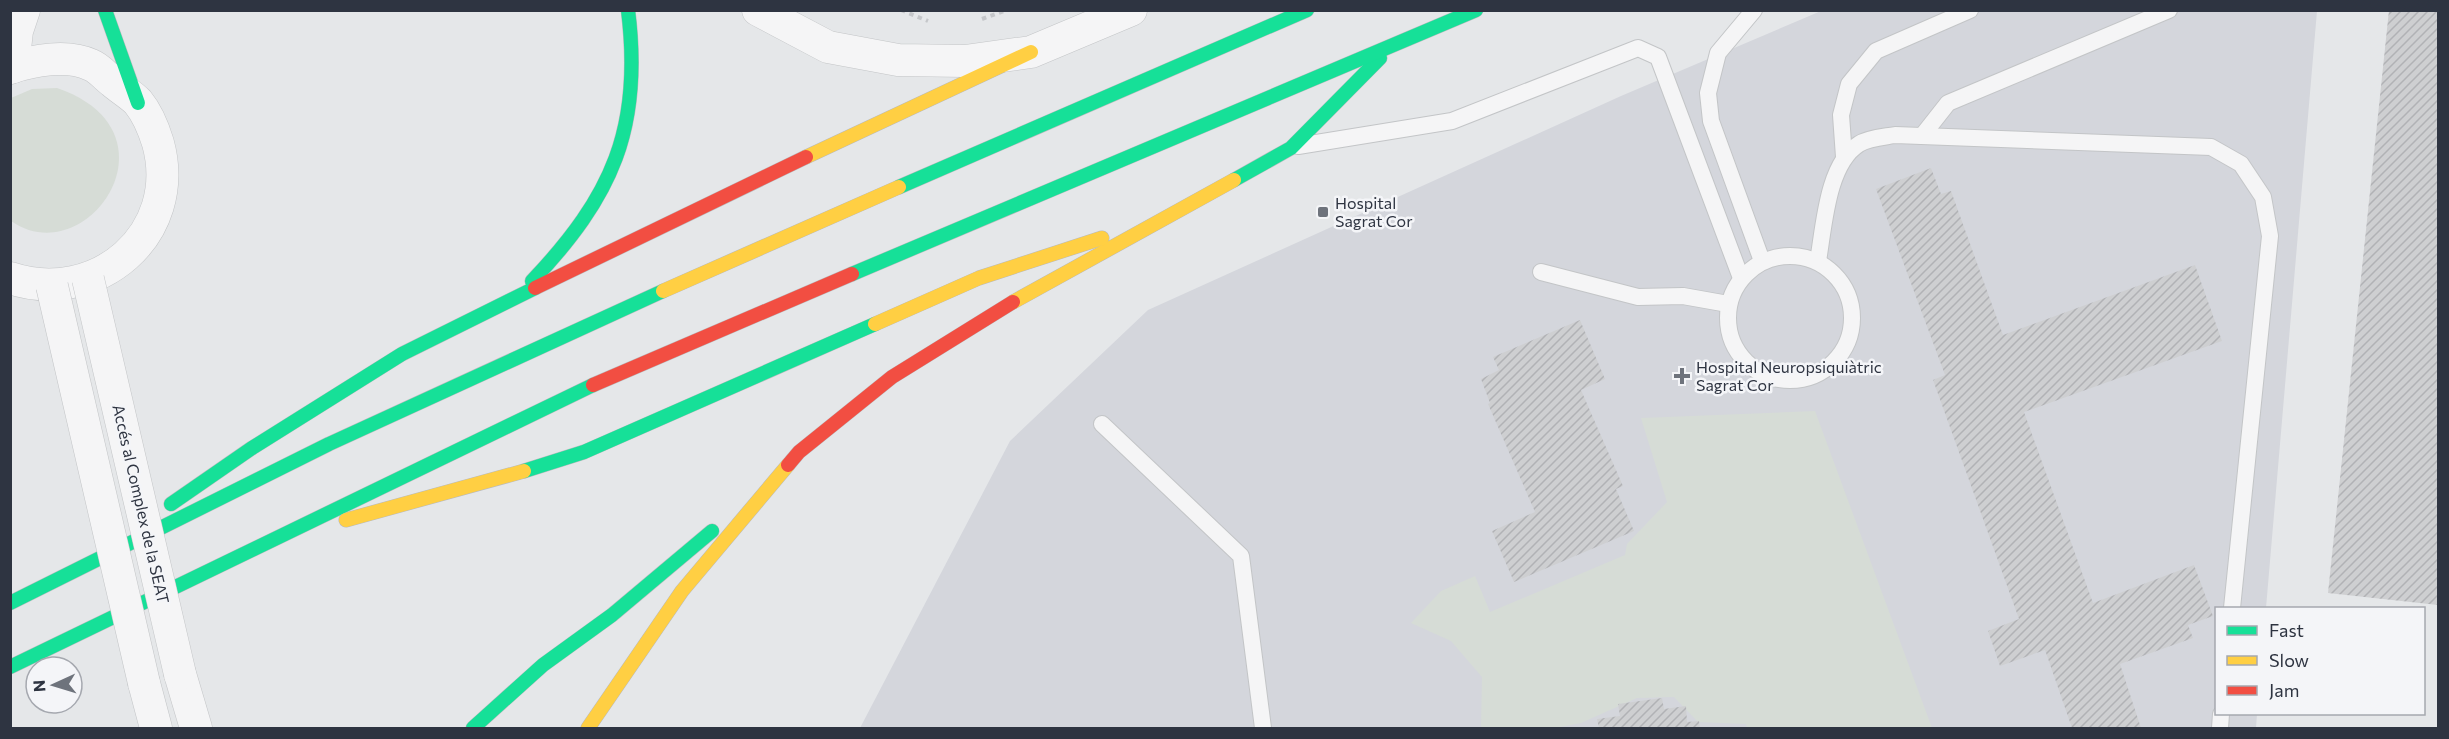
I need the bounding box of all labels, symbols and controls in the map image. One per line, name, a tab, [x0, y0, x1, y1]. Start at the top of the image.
place label: Hospital Sagrat Cor	[1335, 193, 1413, 230]
marker: Hospital Sagrat Cor	[1316, 205, 1330, 219]
place label: Hospital Neuropsiquiàtric Sagrat Cor	[1696, 357, 1882, 394]
marker: Hospital Neuropsiquiàtric Sagrat Cor	[1673, 367, 1691, 385]
street label: Accés al Complex de la SEAT	[109, 402, 174, 605]
legend	[2215, 607, 2425, 715]
text: Fast	[2269, 619, 2304, 641]
text: Slow	[2269, 649, 2309, 671]
north arrow	[24, 655, 84, 715]
text: N	[29, 679, 48, 693]
text: Jam	[2269, 679, 2299, 701]

